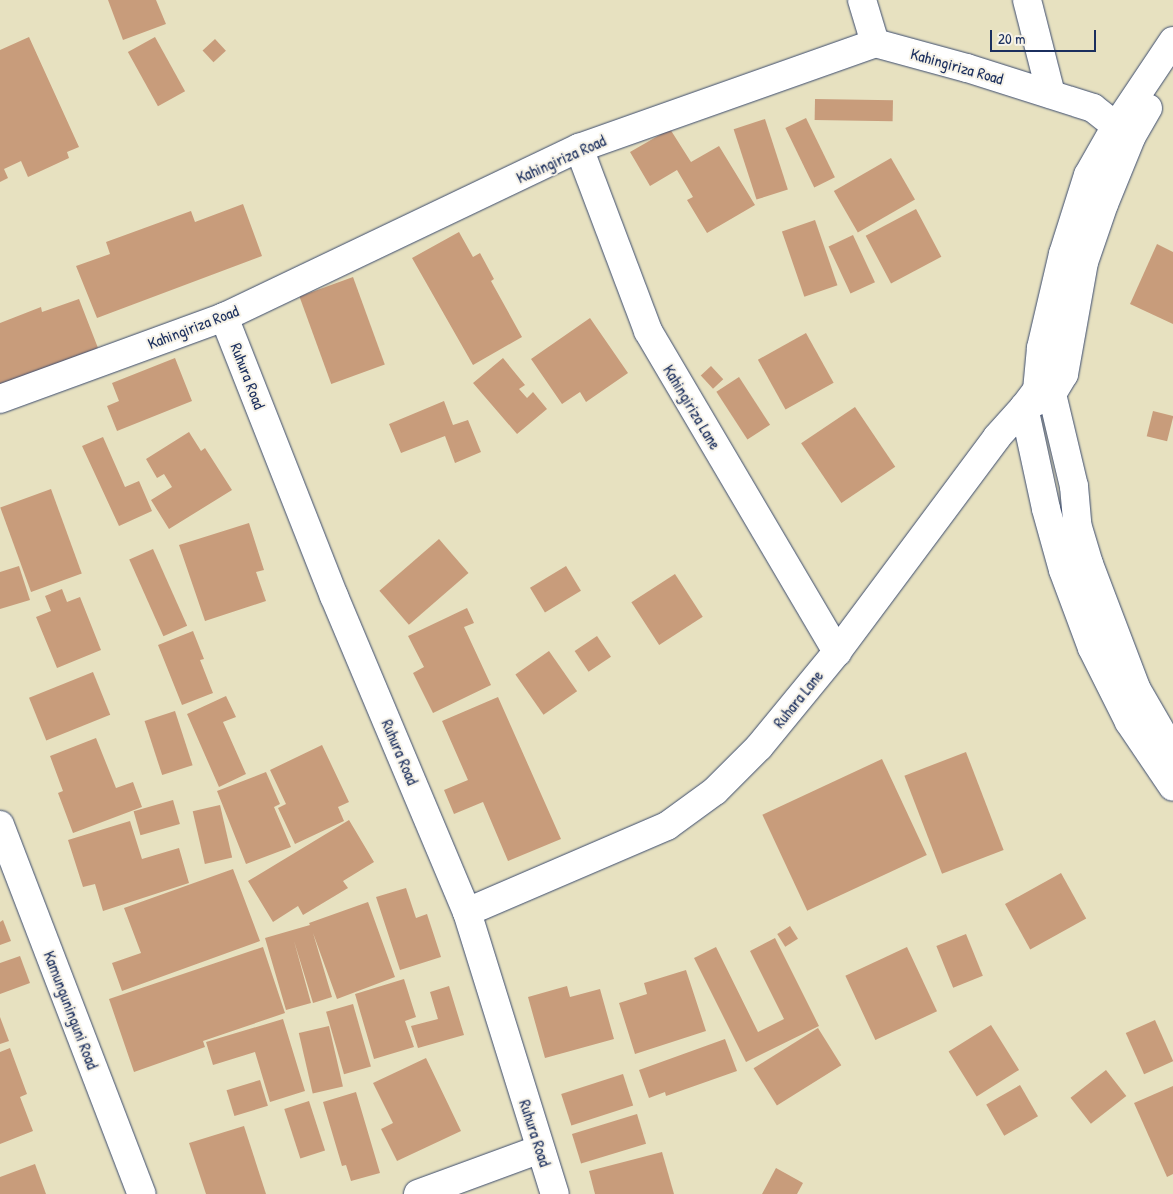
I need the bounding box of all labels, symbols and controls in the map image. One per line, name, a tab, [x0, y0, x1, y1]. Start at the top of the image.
scale bar	[993, 20, 1099, 52]
text: 20 m	[998, 28, 1025, 49]
street label: Kahingiriza Road	[908, 44, 1006, 88]
street label: Kahingiriza Road	[513, 131, 609, 187]
street label: Kahingiriza Road	[145, 301, 241, 353]
street label: Ruhura Road	[227, 340, 269, 412]
street label: Kahingiriza Lane	[659, 361, 725, 453]
street label: Ruhara Lane	[769, 666, 827, 732]
street label: Ruhura Road	[378, 716, 422, 788]
street label: Kamunguninguni Road	[40, 948, 102, 1072]
street label: Ruhura Road	[515, 1097, 555, 1169]

